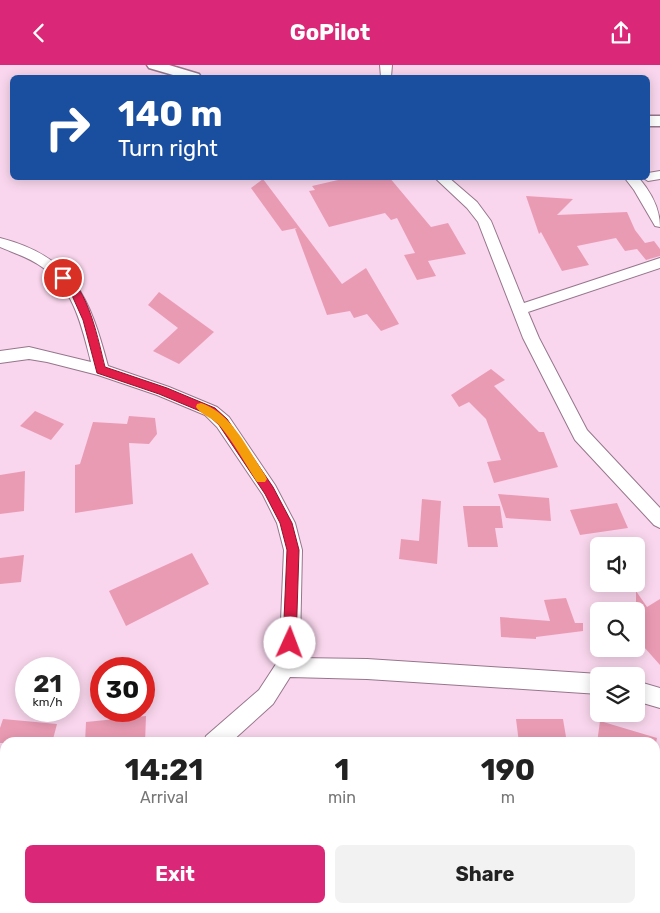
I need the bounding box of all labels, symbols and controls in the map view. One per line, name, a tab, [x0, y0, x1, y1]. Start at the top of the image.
icon: back	[25, 19, 53, 47]
text: GoPilot	[290, 19, 370, 46]
icon: share	[607, 19, 635, 47]
text: 140 m	[118, 93, 223, 135]
icon: right	[35, 95, 100, 160]
text: Turn right	[118, 135, 218, 162]
pin	[42, 257, 84, 299]
icon: arrive	[49, 264, 77, 292]
map controls	[590, 537, 645, 722]
button: sound	[590, 537, 645, 592]
button: search	[590, 602, 645, 657]
position arrow	[263, 616, 315, 668]
speed limit sign: 30	[90, 657, 155, 722]
button: layers	[590, 667, 645, 722]
text: 21	[33, 669, 62, 698]
text: km/h	[33, 695, 62, 709]
text: 14:21	[125, 752, 203, 788]
text: 1	[335, 752, 349, 788]
text: 190	[481, 752, 535, 788]
text: Arrival	[140, 788, 188, 807]
text: min	[328, 788, 356, 807]
text: m	[501, 788, 515, 807]
button: Exit	[25, 845, 325, 903]
button: Share	[335, 845, 635, 903]

